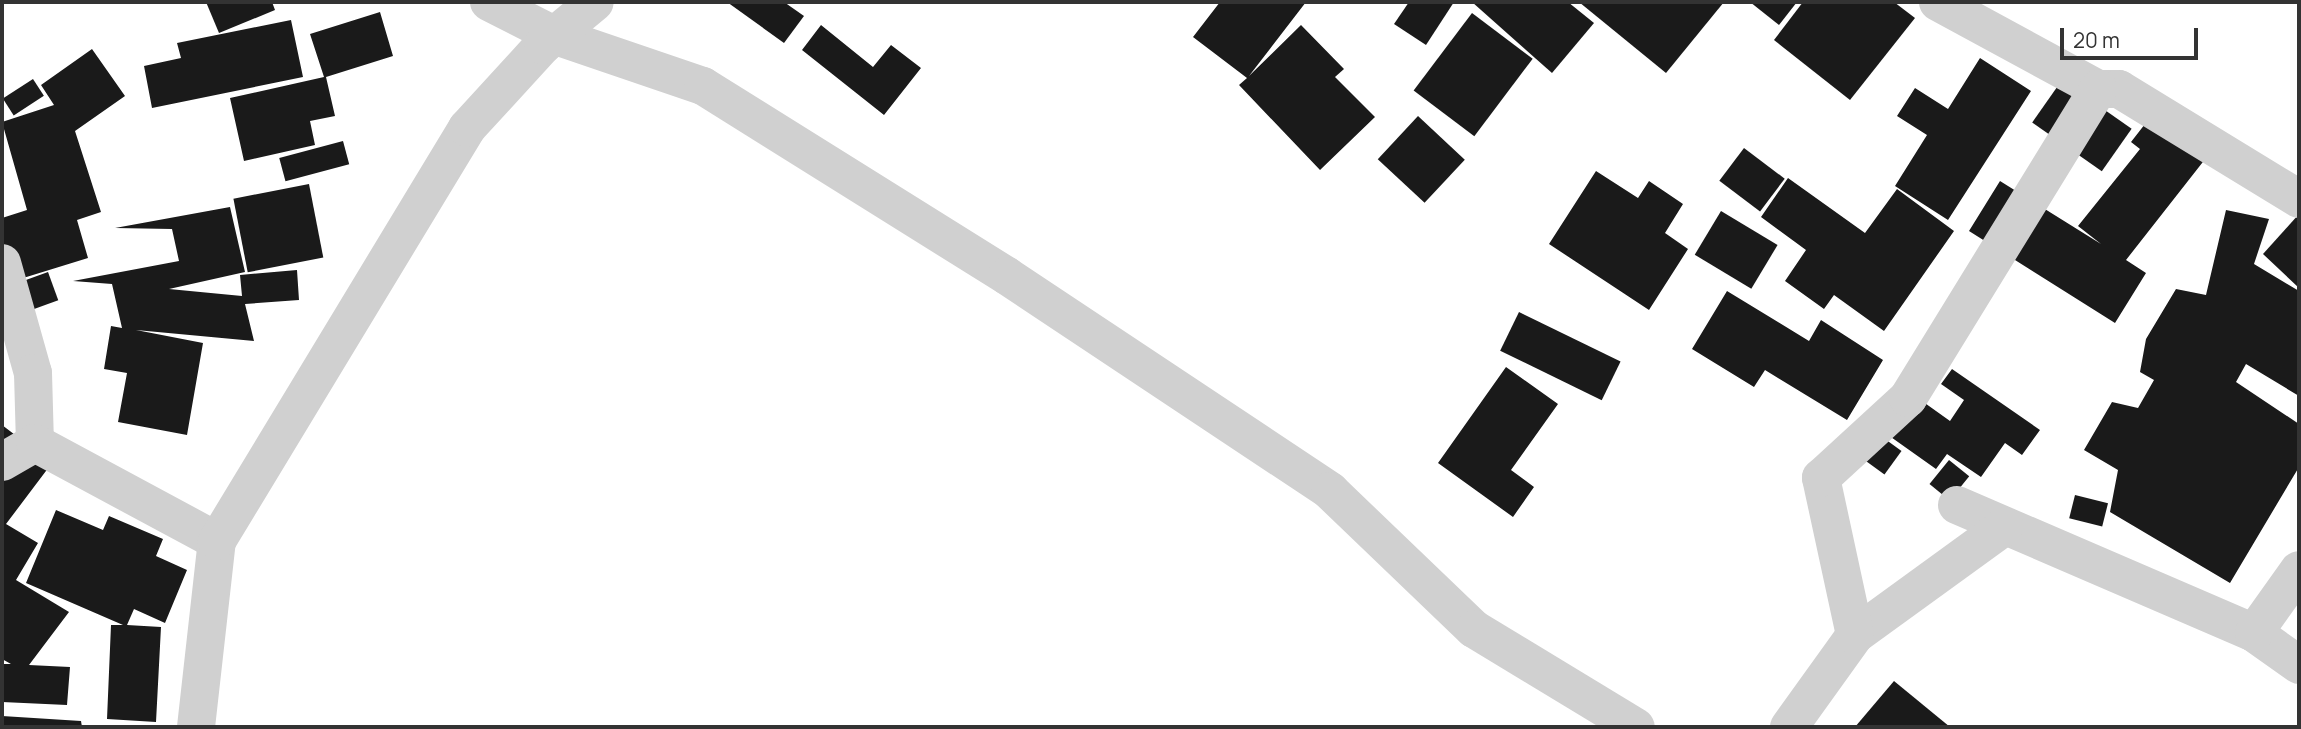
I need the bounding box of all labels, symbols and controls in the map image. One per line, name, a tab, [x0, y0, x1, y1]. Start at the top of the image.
scale bar	[2063, 14, 2201, 58]
text: 20 m	[2073, 26, 2120, 54]

